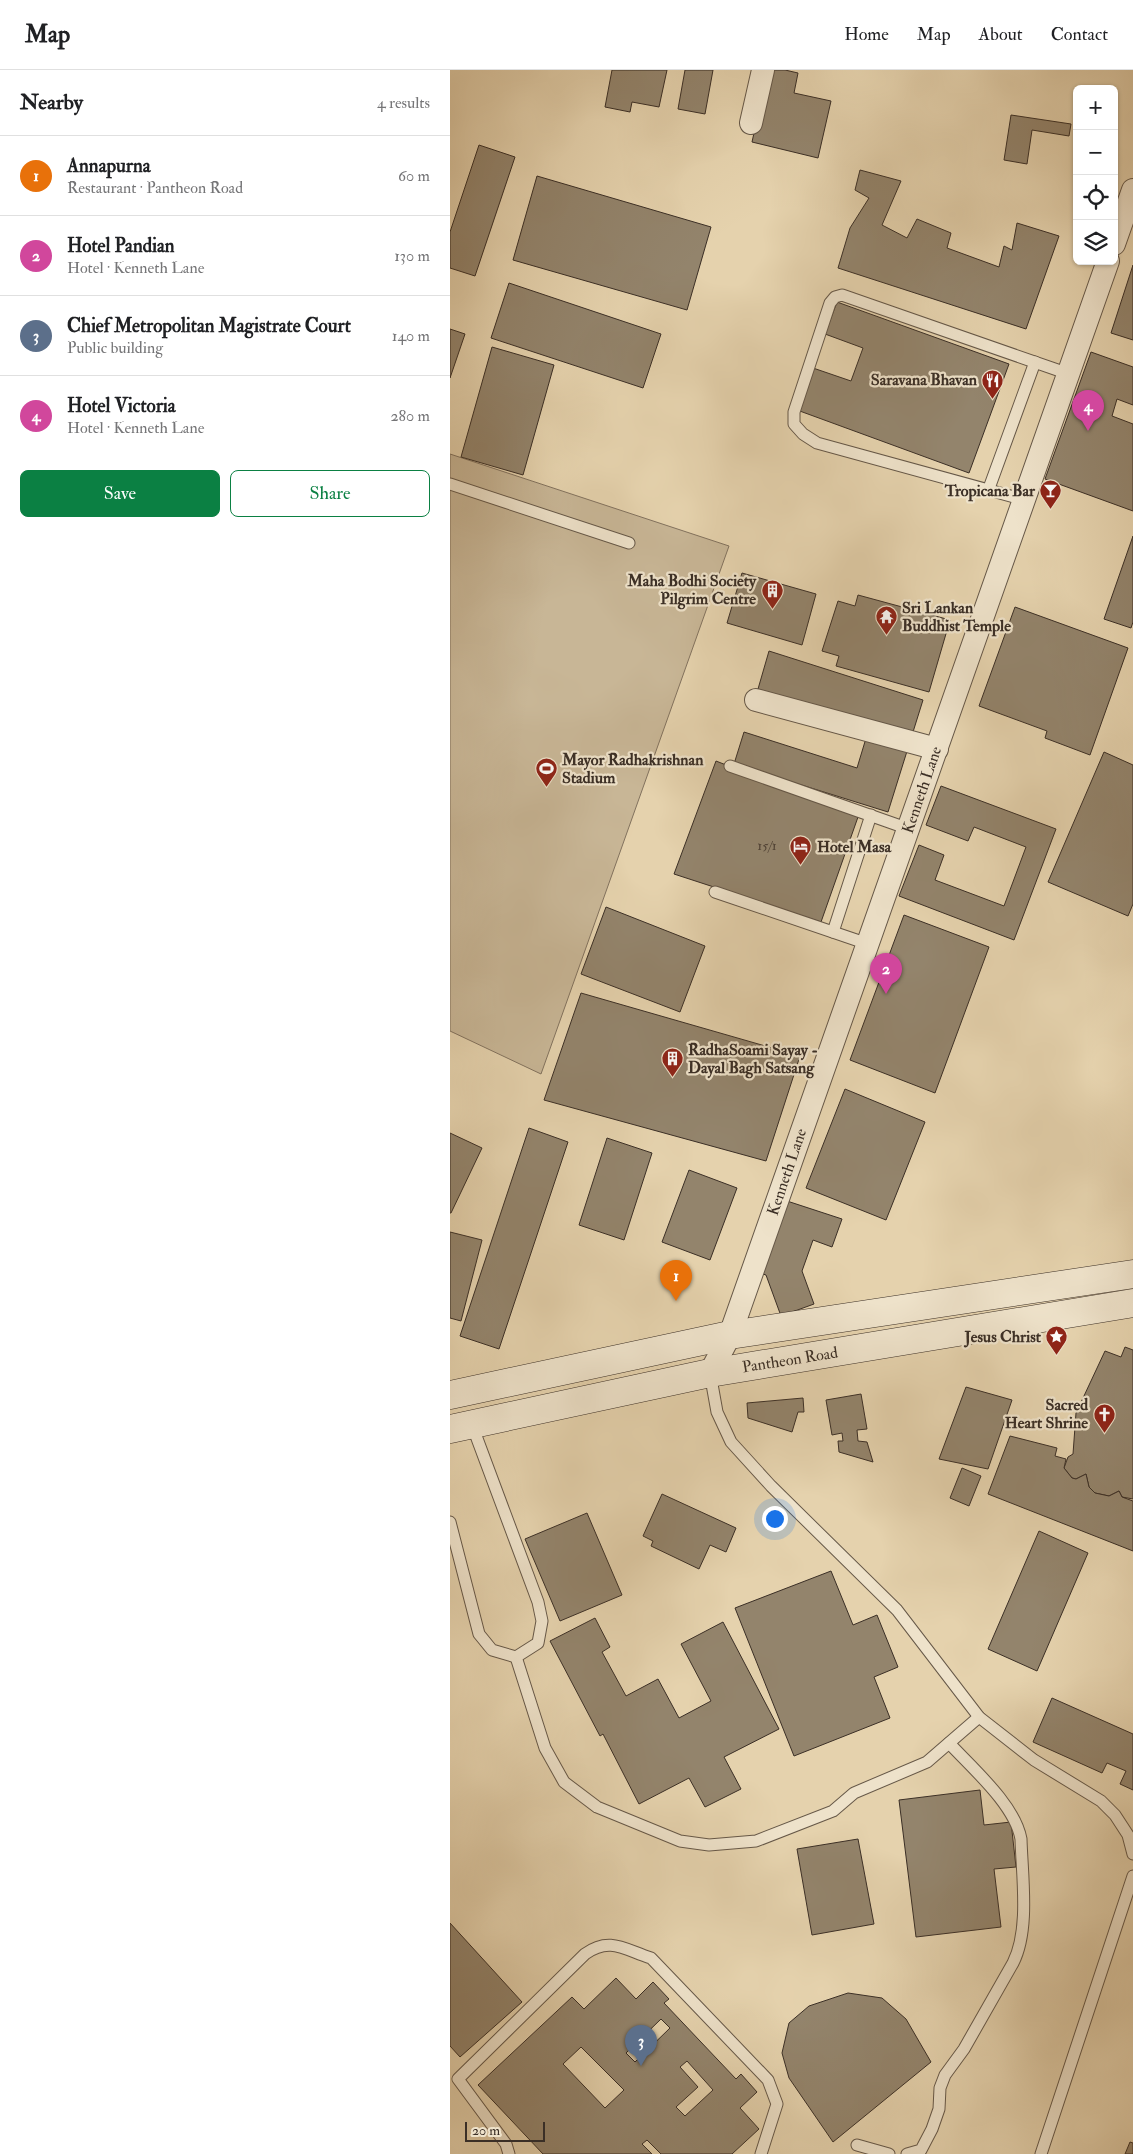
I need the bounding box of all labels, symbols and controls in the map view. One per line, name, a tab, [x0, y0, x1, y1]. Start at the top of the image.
text: Map	[25, 19, 70, 50]
text: Home	[844, 23, 889, 46]
text: Map	[917, 23, 951, 46]
text: About	[979, 23, 1023, 46]
text: Contact	[1051, 23, 1108, 46]
map controls	[1073, 85, 1118, 265]
button: +	[1073, 85, 1118, 130]
text: Nearby	[20, 89, 83, 116]
text: 4 results	[377, 93, 430, 113]
button: −	[1073, 130, 1118, 175]
text: Annapurna	[67, 154, 151, 178]
text: 1	[33, 166, 39, 186]
text: 60 m	[398, 166, 430, 186]
button: locate	[1073, 175, 1118, 220]
text: Restaurant · Pantheon Road	[67, 178, 243, 198]
button: layers	[1073, 220, 1118, 265]
text: Hotel Pandian	[67, 234, 175, 258]
text: 2	[32, 246, 40, 266]
text: 130 m	[394, 246, 430, 266]
text: Hotel · Kenneth Lane	[67, 258, 204, 278]
text: Chief Metropolitan Magistrate Court	[67, 314, 351, 338]
text: 3	[33, 326, 39, 346]
text: 140 m	[392, 326, 430, 346]
text: Public building	[67, 338, 163, 358]
restaurant icon: Saravana Bhavan	[981, 368, 1005, 399]
place label: Saravana Bhavan	[871, 370, 978, 390]
pin: 4	[1072, 390, 1104, 431]
text: Hotel Victoria	[67, 394, 176, 418]
text: 4	[32, 406, 40, 426]
text: 280 m	[390, 406, 430, 426]
text: Hotel · Kenneth Lane	[67, 418, 204, 438]
button: Save	[20, 470, 220, 517]
button: Share	[230, 470, 430, 517]
bar icon: Tropicana Bar	[1039, 479, 1063, 510]
place label: Tropicana Bar	[944, 481, 1036, 502]
place label: Maha Bodhi Society Pilgrim Centre	[626, 571, 757, 610]
building icon: Maha Bodhi Society Pilgrim Centre	[760, 578, 784, 609]
place label: Sri Lankan Buddhist Temple	[902, 598, 1011, 637]
temple icon: Sri Lankan Buddhist Temple	[874, 605, 898, 636]
street label: Kenneth Lane	[898, 743, 946, 836]
place label: Mayor Radhakrishnan Stadium	[561, 750, 704, 788]
sports icon: Mayor Radhakrishnan Stadium	[534, 757, 558, 788]
hotel icon: Hotel Masa	[789, 835, 813, 866]
house number: 15/1	[757, 837, 777, 854]
place label: Hotel Masa	[817, 837, 891, 857]
pin: 2	[870, 953, 902, 994]
place label: RadhaSoami Sayay - Dayal Bagh Satsang	[688, 1040, 818, 1079]
building icon: RadhaSoami Sayay - Dayal Bagh Satsang	[660, 1047, 684, 1078]
street label: Kenneth Lane	[763, 1125, 811, 1218]
pin: 1	[660, 1260, 692, 1301]
place icon: Jesus Christ	[1045, 1325, 1069, 1356]
place label: Jesus Christ	[964, 1327, 1042, 1348]
street label: Pantheon Road	[741, 1343, 839, 1377]
place label: Sacred Heart Shrine	[1005, 1395, 1088, 1433]
church icon: Sacred Heart Shrine	[1092, 1402, 1116, 1433]
your location	[762, 1506, 788, 1532]
pin: 3	[625, 2025, 657, 2066]
scale bar	[465, 2119, 545, 2142]
text: 20 m	[472, 2122, 500, 2139]

